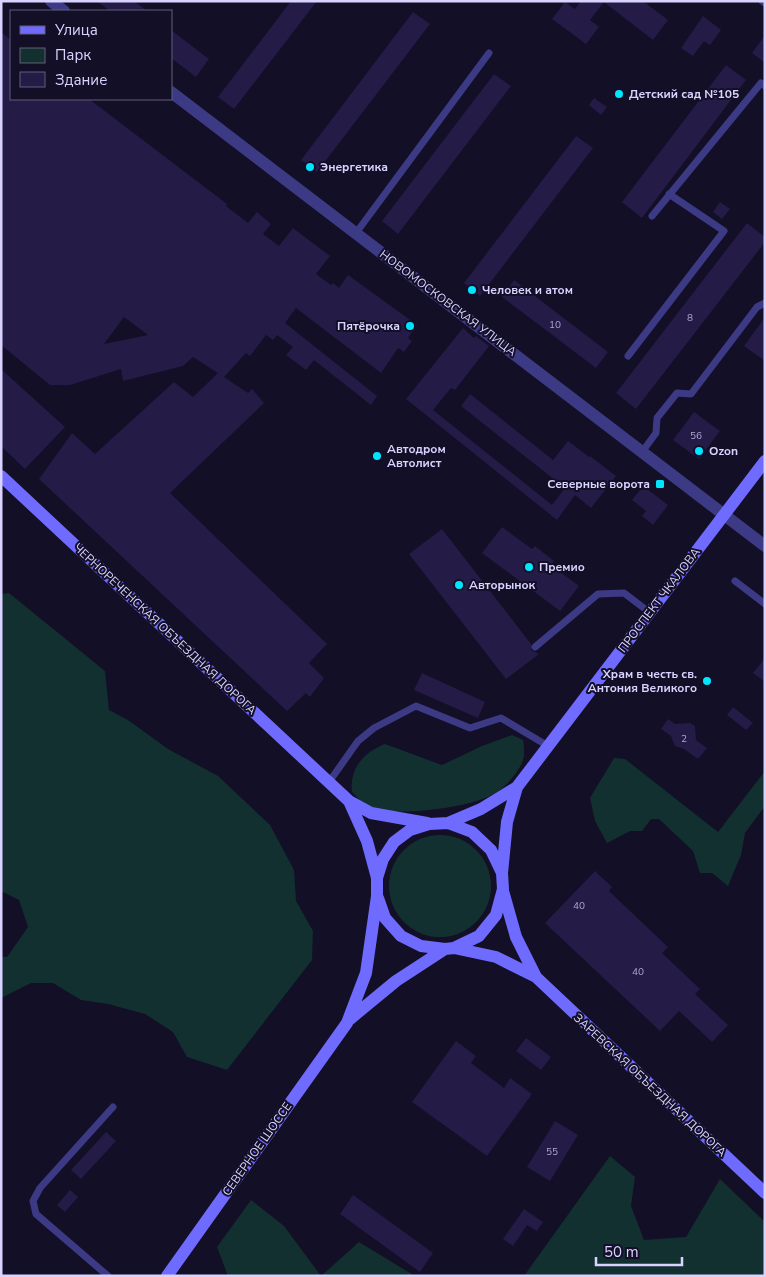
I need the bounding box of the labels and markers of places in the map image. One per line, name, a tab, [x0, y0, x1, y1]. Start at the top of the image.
place label: Детский сад №105	[629, 86, 739, 102]
marker: Детский сад №105	[613, 88, 625, 100]
place label: Энергетика	[320, 159, 388, 175]
marker: Энергетика	[304, 161, 316, 173]
place label: Человек и атом	[482, 282, 573, 298]
marker: Человек и атом	[466, 284, 478, 296]
place label: Пятёрочка	[337, 318, 400, 334]
marker: Пятёрочка	[404, 320, 416, 332]
place label: Автодром Автолист	[387, 441, 446, 471]
place label: Ozon	[709, 443, 738, 459]
marker: Ozon	[693, 445, 705, 457]
marker: Автодром Автолист	[371, 450, 383, 462]
place label: Северные ворота	[547, 476, 650, 492]
marker: Северные ворота	[654, 478, 666, 490]
place label: Премио	[539, 559, 585, 575]
marker: Премио	[523, 561, 535, 573]
place label: Авторынок	[469, 577, 536, 593]
marker: Авторынок	[453, 579, 465, 591]
place label: Храм в честь св. Антония Великого	[588, 666, 697, 696]
marker: Храм в честь св. Антония Великого	[701, 675, 713, 687]

